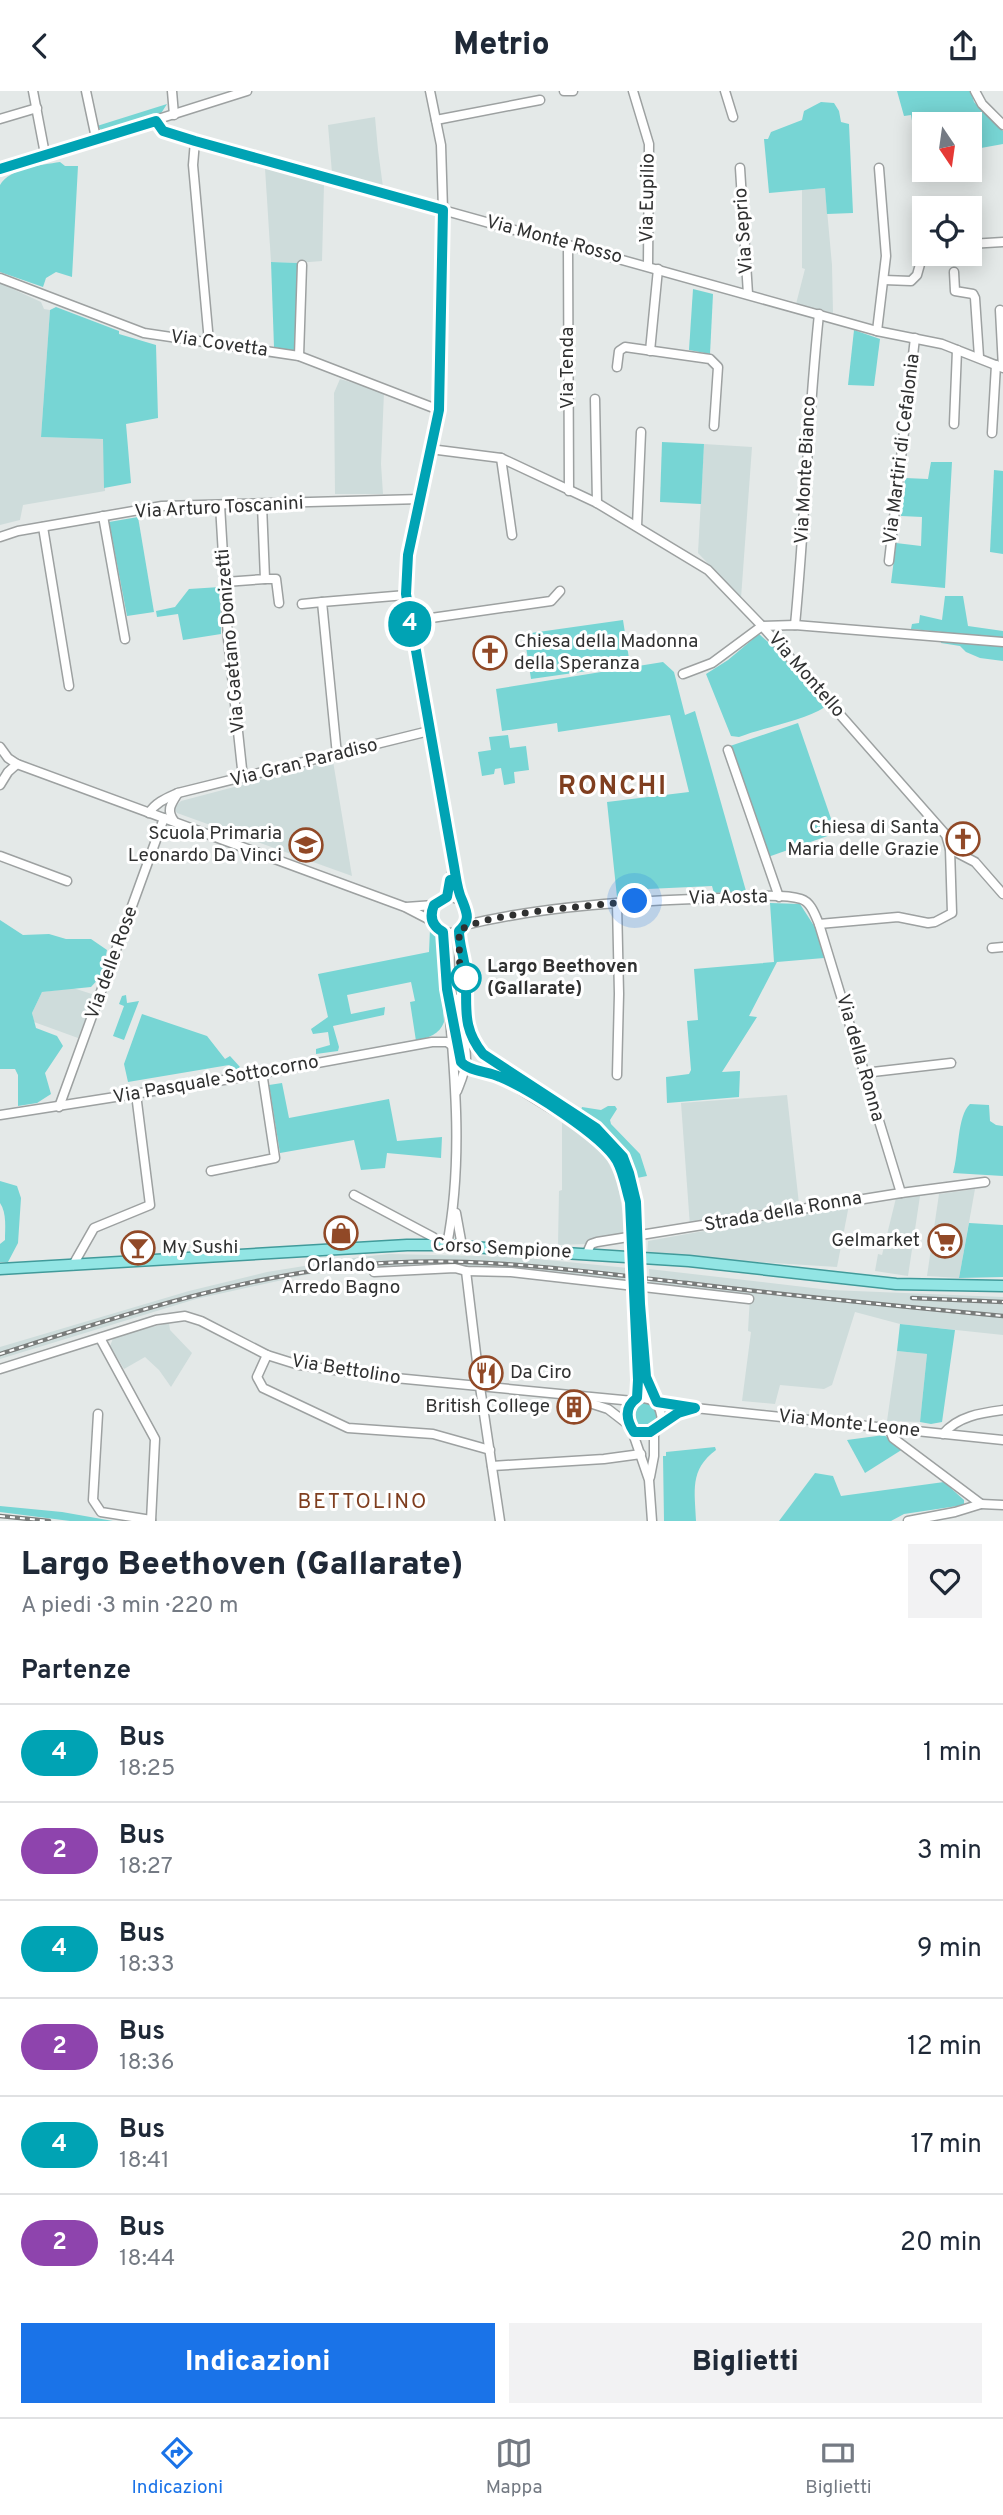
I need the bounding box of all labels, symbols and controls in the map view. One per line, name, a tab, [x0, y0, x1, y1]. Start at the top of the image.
text: Metrio	[453, 26, 550, 66]
icon: back	[21, 27, 59, 65]
icon: share	[944, 27, 982, 65]
north arrow	[912, 112, 982, 182]
map controls	[912, 112, 982, 266]
street label: Via Eupilio	[635, 153, 661, 243]
street label: Via Seprio	[729, 187, 759, 275]
button: locate	[912, 196, 982, 266]
street label: Via Monte Rosso	[483, 210, 625, 270]
street label: Via Covetta	[169, 325, 269, 363]
street label: Via Tenda	[556, 327, 580, 409]
street label: Via Martiri di Cefalonia	[878, 352, 926, 546]
street label: Via Monte Bianco	[790, 395, 822, 545]
street label: Via Arturo Toscanini	[134, 492, 304, 524]
street label: Via Gaetano Donizetti	[211, 548, 251, 734]
line badge: 4	[387, 601, 433, 647]
text: 4	[402, 609, 418, 639]
street label: Via Montello	[762, 627, 850, 723]
place label: Chiesa della Madonna della Speranza	[514, 630, 698, 676]
church icon: Chiesa della Madonna della Speranza	[471, 634, 509, 672]
street label: Via Gran Paradiso	[228, 733, 380, 793]
district label: RONCHI	[558, 771, 668, 804]
place label: Chiesa di Santa Maria delle Grazie	[787, 816, 939, 862]
church icon: Chiesa di Santa Maria delle Grazie	[944, 820, 982, 858]
place label: Scuola Primaria Leonardo Da Vinci	[128, 822, 282, 868]
school or university icon: Scuola Primaria Leonardo Da Vinci	[287, 826, 325, 864]
your location	[617, 883, 652, 918]
street label: Via Aosta	[688, 885, 768, 911]
street label: Via delle Rose	[80, 903, 144, 1023]
place label: Largo Beethoven (Gallarate)	[487, 955, 638, 1001]
marker: Largo Beethoven (Gallarate)	[451, 963, 481, 993]
street label: Via della Ronna	[830, 992, 890, 1124]
street label: Via Pasquale Sottocorno	[111, 1050, 321, 1110]
street label: Strada della Ronna	[702, 1186, 864, 1238]
shop icon: Orlando Arredo Bagno	[322, 1214, 360, 1252]
supermarket icon: Gelmarket	[926, 1222, 964, 1260]
bar icon: My Sushi	[119, 1229, 157, 1267]
place label: Gelmarket	[831, 1229, 920, 1253]
street label: Corso Sempione	[432, 1233, 572, 1265]
place label: My Sushi	[162, 1236, 238, 1260]
place label: Orlando Arredo Bagno	[282, 1254, 400, 1300]
street label: Via Bettolino	[290, 1350, 402, 1390]
restaurant icon: Da Ciro	[467, 1354, 505, 1392]
place label: Da Ciro	[510, 1361, 572, 1385]
building icon: British College	[555, 1388, 593, 1426]
place label: British College	[425, 1395, 550, 1419]
street label: Via Monte Leone	[777, 1405, 921, 1443]
district label: BETTOLINO	[298, 1489, 428, 1516]
button: heart	[908, 1544, 982, 1618]
text: Largo Beethoven (Gallarate)	[21, 1545, 463, 1587]
text: A piedi · 3 min · 220 m	[21, 1592, 238, 1621]
text: Partenze	[21, 1655, 131, 1688]
text: Bus	[119, 1722, 165, 1755]
text: 1 min	[923, 1737, 982, 1770]
text: 4	[52, 1738, 67, 1768]
text: 18:25	[119, 1755, 175, 1784]
text: Bus	[119, 1820, 165, 1853]
text: 3 min	[917, 1835, 982, 1868]
text: 2	[52, 1836, 67, 1866]
text: 18:27	[119, 1853, 173, 1882]
text: Bus	[119, 1918, 165, 1951]
text: 9 min	[917, 1933, 982, 1966]
text: 4	[52, 1934, 67, 1964]
text: 18:33	[119, 1951, 175, 1980]
text: Bus	[119, 2016, 165, 2049]
text: 12 min	[907, 2031, 982, 2064]
text: 2	[52, 2032, 67, 2062]
text: 18:36	[119, 2049, 174, 2078]
text: Bus	[119, 2114, 165, 2147]
text: 17 min	[910, 2129, 982, 2162]
text: 4	[52, 2130, 67, 2160]
text: 18:41	[119, 2147, 170, 2176]
text: Bus	[119, 2212, 165, 2245]
text: 20 min	[900, 2227, 982, 2260]
text: 2	[52, 2228, 67, 2258]
text: 18:44	[119, 2245, 175, 2274]
button: Indicazioni	[21, 2323, 495, 2403]
button: Biglietti	[509, 2323, 982, 2403]
tab: Indicazioni	[131, 2434, 223, 2500]
tab: Mappa	[486, 2434, 542, 2500]
tab: Biglietti	[805, 2434, 872, 2500]

